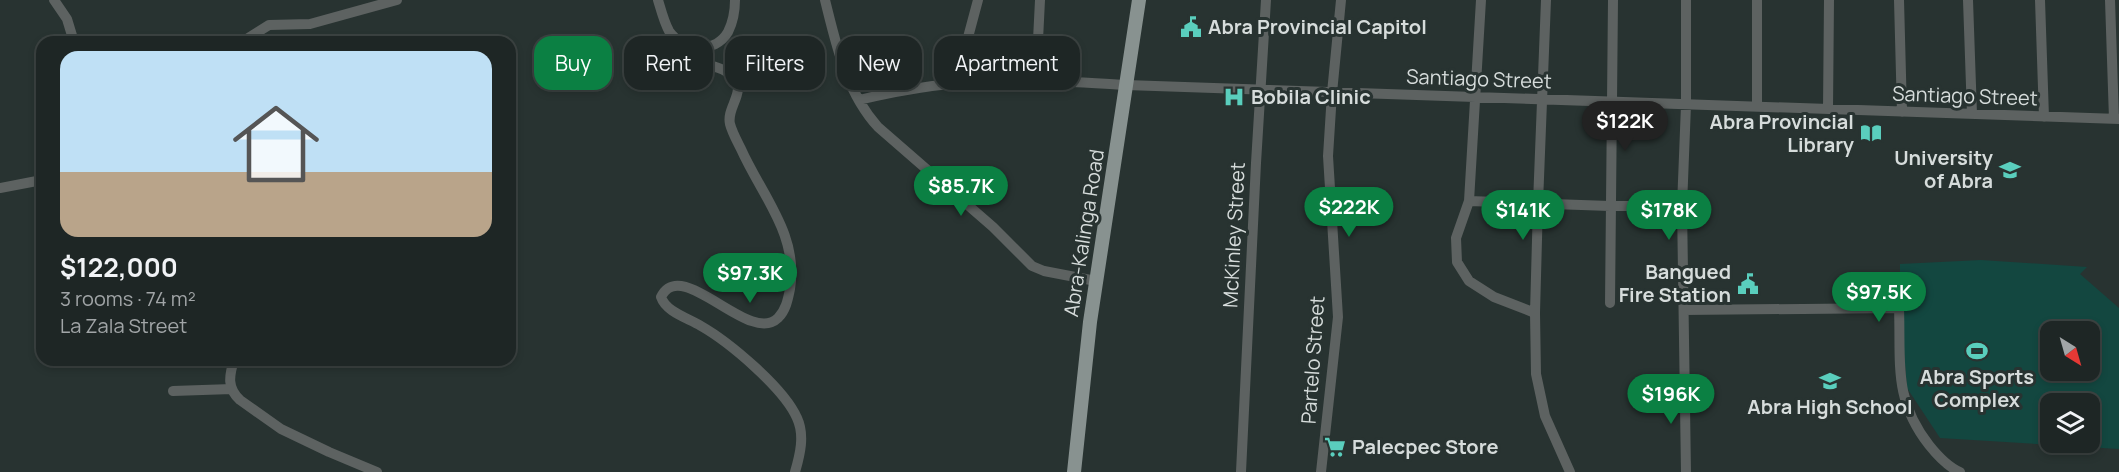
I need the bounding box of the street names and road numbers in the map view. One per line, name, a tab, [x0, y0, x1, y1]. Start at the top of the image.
street label: Santiago Street	[1406, 62, 1552, 95]
street label: Santiago Street	[1892, 79, 2038, 112]
street label: Abra-Kalinga Road	[1057, 147, 1110, 319]
street label: McKinley Street	[1216, 161, 1251, 308]
street label: Partelo Street	[1295, 295, 1330, 425]

